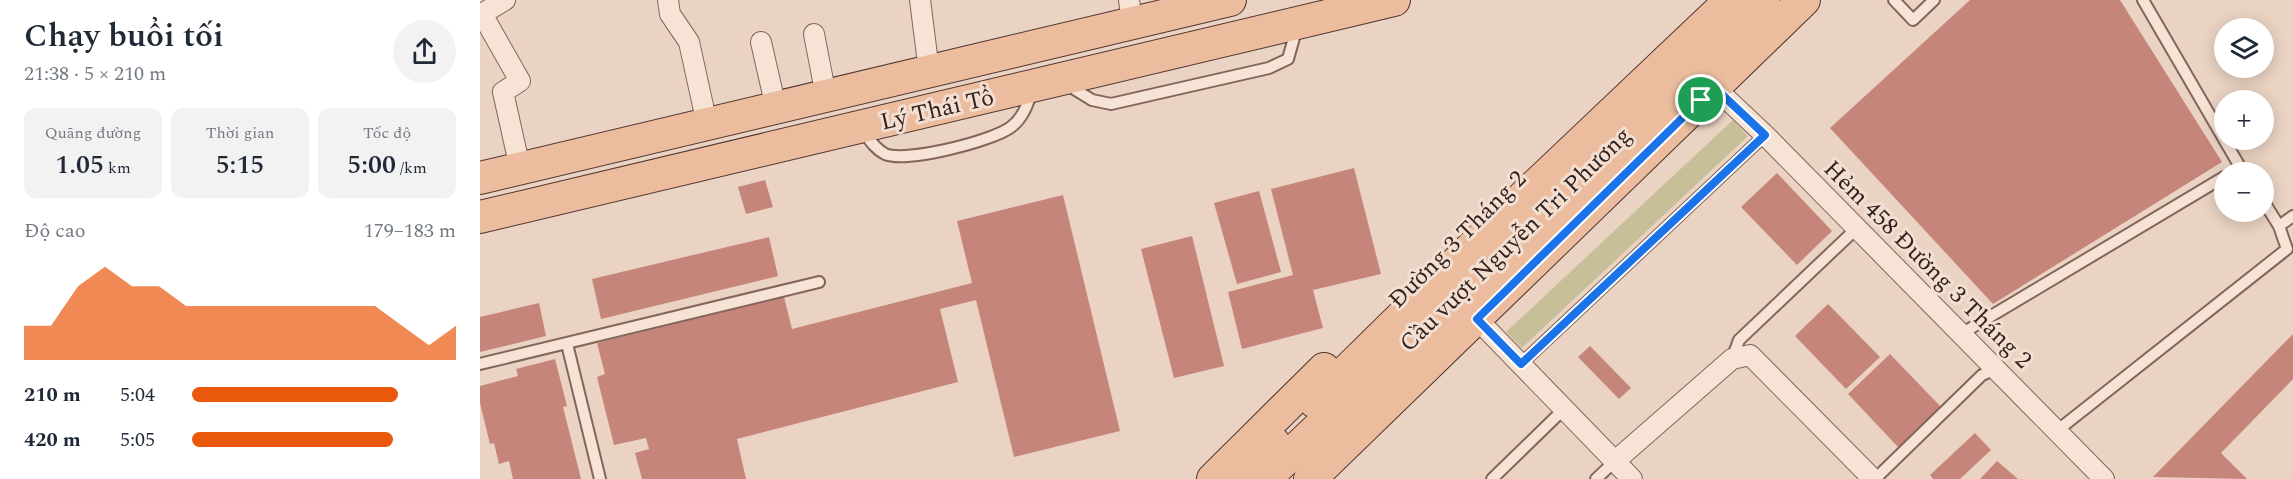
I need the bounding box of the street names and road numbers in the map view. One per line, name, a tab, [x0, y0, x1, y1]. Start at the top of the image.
street label: Lý Thái Tổ	[877, 79, 998, 141]
street label: Cầu vượt Nguyễn Tri Phương	[1391, 119, 1640, 361]
street label: Hẻm 458 Đường 3 Tháng 2	[1815, 152, 2040, 377]
street label: Đường 3 Tháng 2	[1380, 162, 1535, 317]

